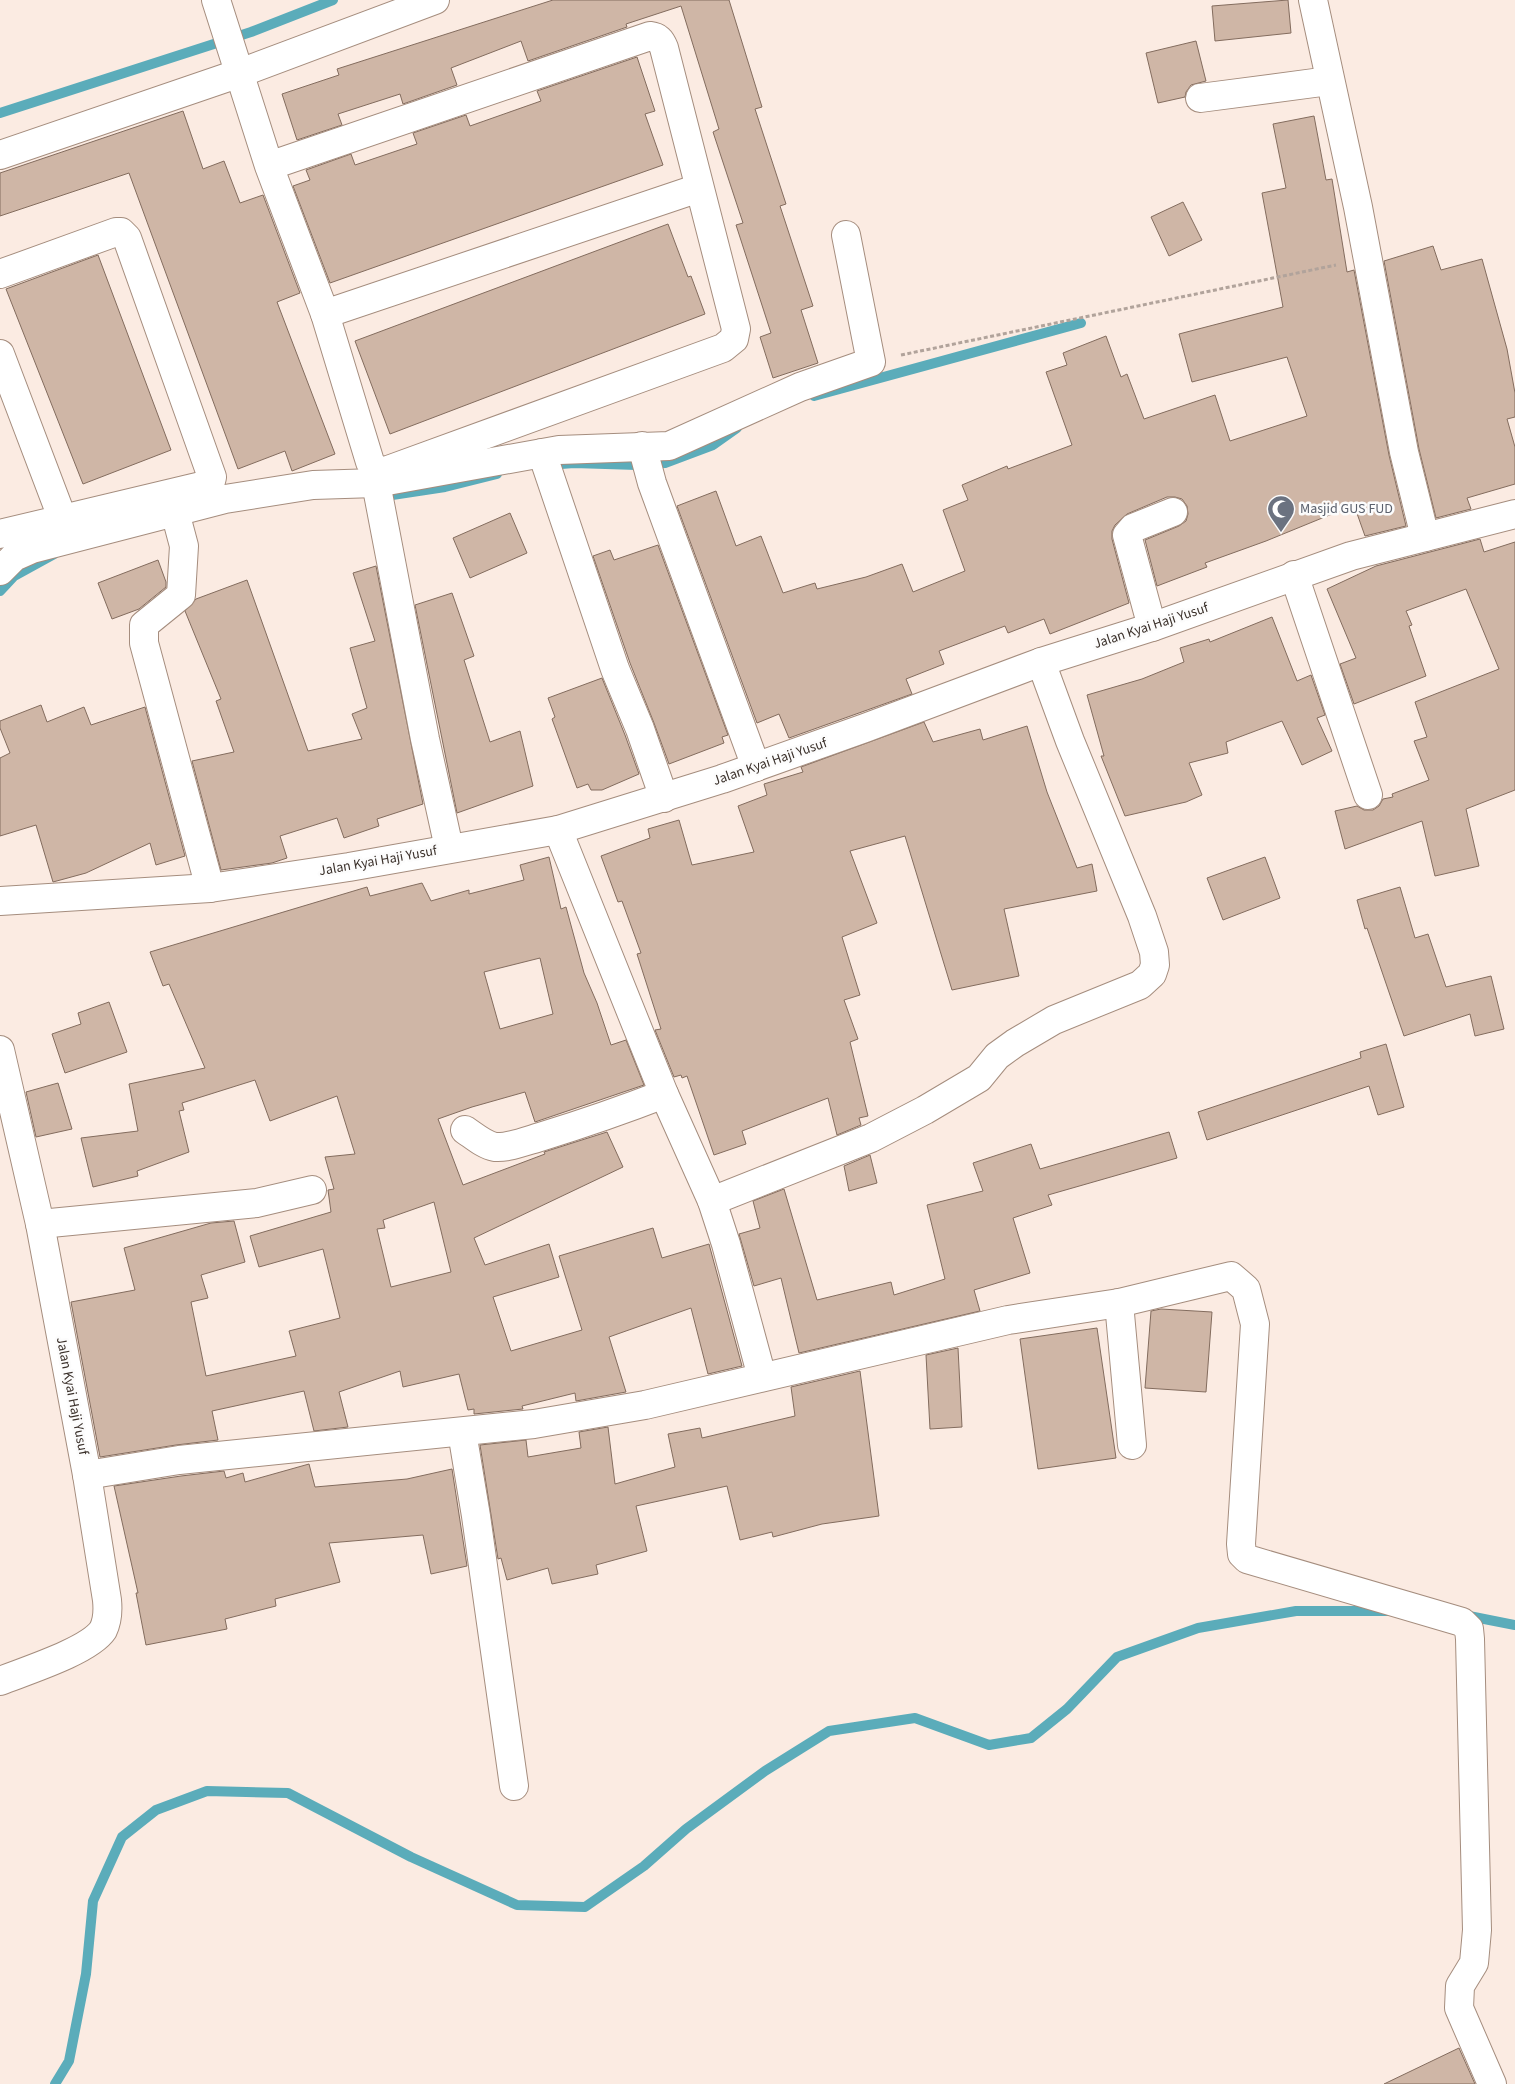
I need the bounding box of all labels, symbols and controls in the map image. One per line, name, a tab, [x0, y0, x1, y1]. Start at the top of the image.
mosque icon: Masjid GUS FUD	[1266, 494, 1296, 533]
place label: Masjid GUS FUD	[1300, 499, 1393, 519]
street label: Jalan Kyai Haji Yusuf	[1091, 598, 1212, 654]
street label: Jalan Kyai Haji Yusuf	[710, 733, 831, 791]
street label: Jalan Kyai Haji Yusuf	[317, 841, 439, 881]
street label: Jalan Kyai Haji Yusuf	[51, 1335, 93, 1457]

